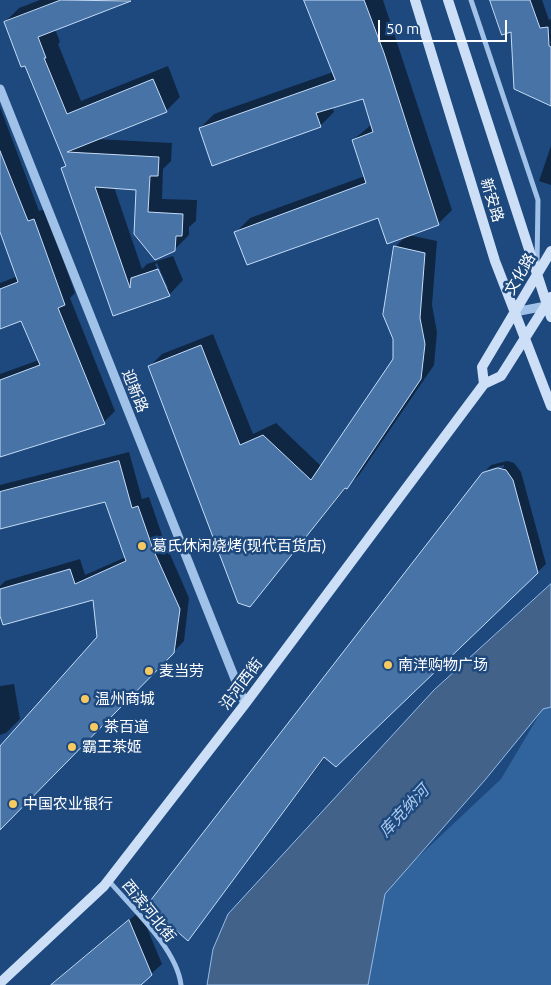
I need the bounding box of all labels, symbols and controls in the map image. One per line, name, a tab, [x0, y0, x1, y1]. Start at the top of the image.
scale bar	[381, 10, 510, 42]
text: 50 m	[386, 20, 419, 37]
street label: 新安路	[477, 176, 507, 224]
street label: 文化路	[501, 250, 539, 298]
street label: 迎新路	[118, 367, 152, 415]
place label: 葛氏休闲烧烤(现代百货店)	[152, 537, 326, 555]
marker: 葛氏休闲烧烤(现代百货店)	[136, 540, 148, 552]
street label: 沿河西街	[216, 655, 266, 713]
place label: 南洋购物广场	[398, 656, 488, 674]
marker: 南洋购物广场	[382, 659, 394, 671]
place label: 麦当劳	[159, 662, 204, 680]
marker: 麦当劳	[143, 665, 155, 677]
place label: 温州商城	[95, 690, 155, 708]
marker: 温州商城	[79, 693, 91, 705]
place label: 茶百道	[104, 718, 149, 736]
marker: 茶百道	[88, 721, 100, 733]
place label: 霸王茶姬	[82, 738, 142, 756]
marker: 霸王茶姬	[66, 741, 78, 753]
water label: 库克纳河	[375, 781, 433, 841]
place label: 中国农业银行	[23, 795, 113, 813]
marker: 中国农业银行	[7, 798, 19, 810]
street label: 西滨河北街	[118, 876, 180, 946]

